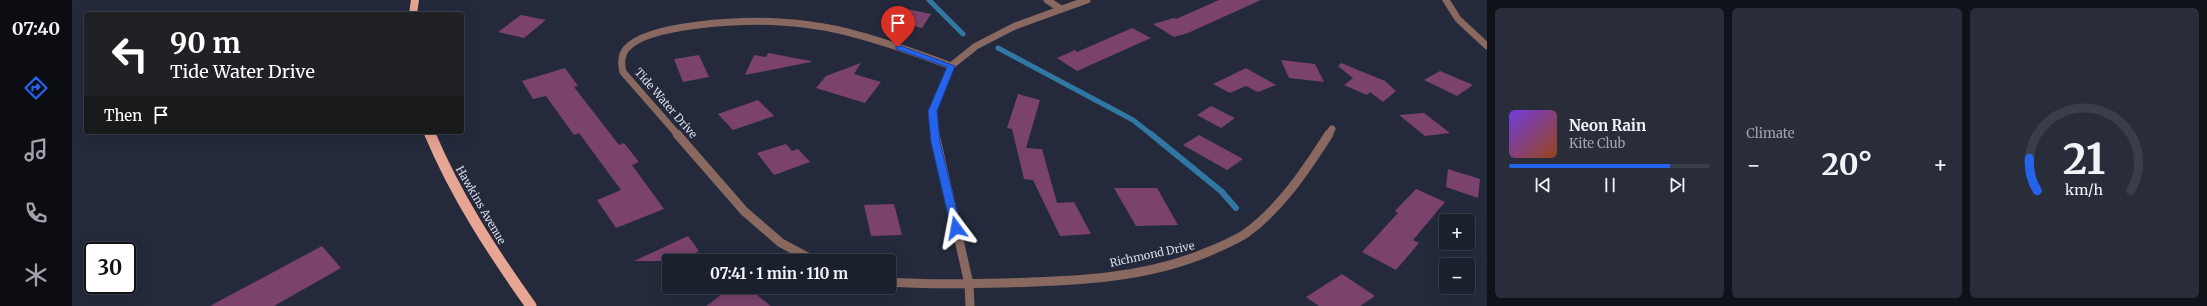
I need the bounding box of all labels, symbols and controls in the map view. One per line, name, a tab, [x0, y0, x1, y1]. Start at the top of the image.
pin	[881, 6, 915, 47]
icon: arrive	[887, 12, 909, 34]
text: 07:40	[12, 17, 60, 40]
text: 90 m	[170, 25, 241, 61]
icon: left	[104, 28, 156, 80]
text: Tide Water Drive	[170, 60, 315, 83]
street label: Tide Water Drive	[632, 65, 700, 141]
icon: directions	[22, 74, 50, 102]
icon: arrive	[150, 104, 172, 126]
text: Then	[104, 106, 142, 125]
text: Neon Rain	[1569, 116, 1646, 135]
text: Climate	[1746, 125, 1794, 142]
text: 21	[2063, 133, 2106, 185]
text: Kite Club	[1569, 135, 1625, 152]
icon: music	[22, 136, 50, 164]
text: 20°	[1822, 145, 1872, 183]
text: −	[1746, 151, 1761, 179]
text: +	[1933, 151, 1948, 179]
street label: Hawkins Avenue	[453, 163, 509, 247]
icon: previous	[1532, 174, 1554, 196]
icon: pause	[1599, 174, 1621, 196]
icon: next	[1666, 174, 1688, 196]
text: km/h	[2065, 181, 2104, 199]
icon: phone	[22, 199, 50, 227]
position arrow	[935, 207, 977, 249]
map controls	[1439, 214, 1475, 294]
button: +	[1439, 214, 1475, 250]
street label: Richmond Drive	[1108, 238, 1196, 270]
speed limit sign: 30	[84, 242, 136, 294]
button: −	[1439, 258, 1475, 294]
icon: climate	[22, 261, 50, 289]
text: 07:41 · 1 min · 110 m	[710, 264, 848, 283]

